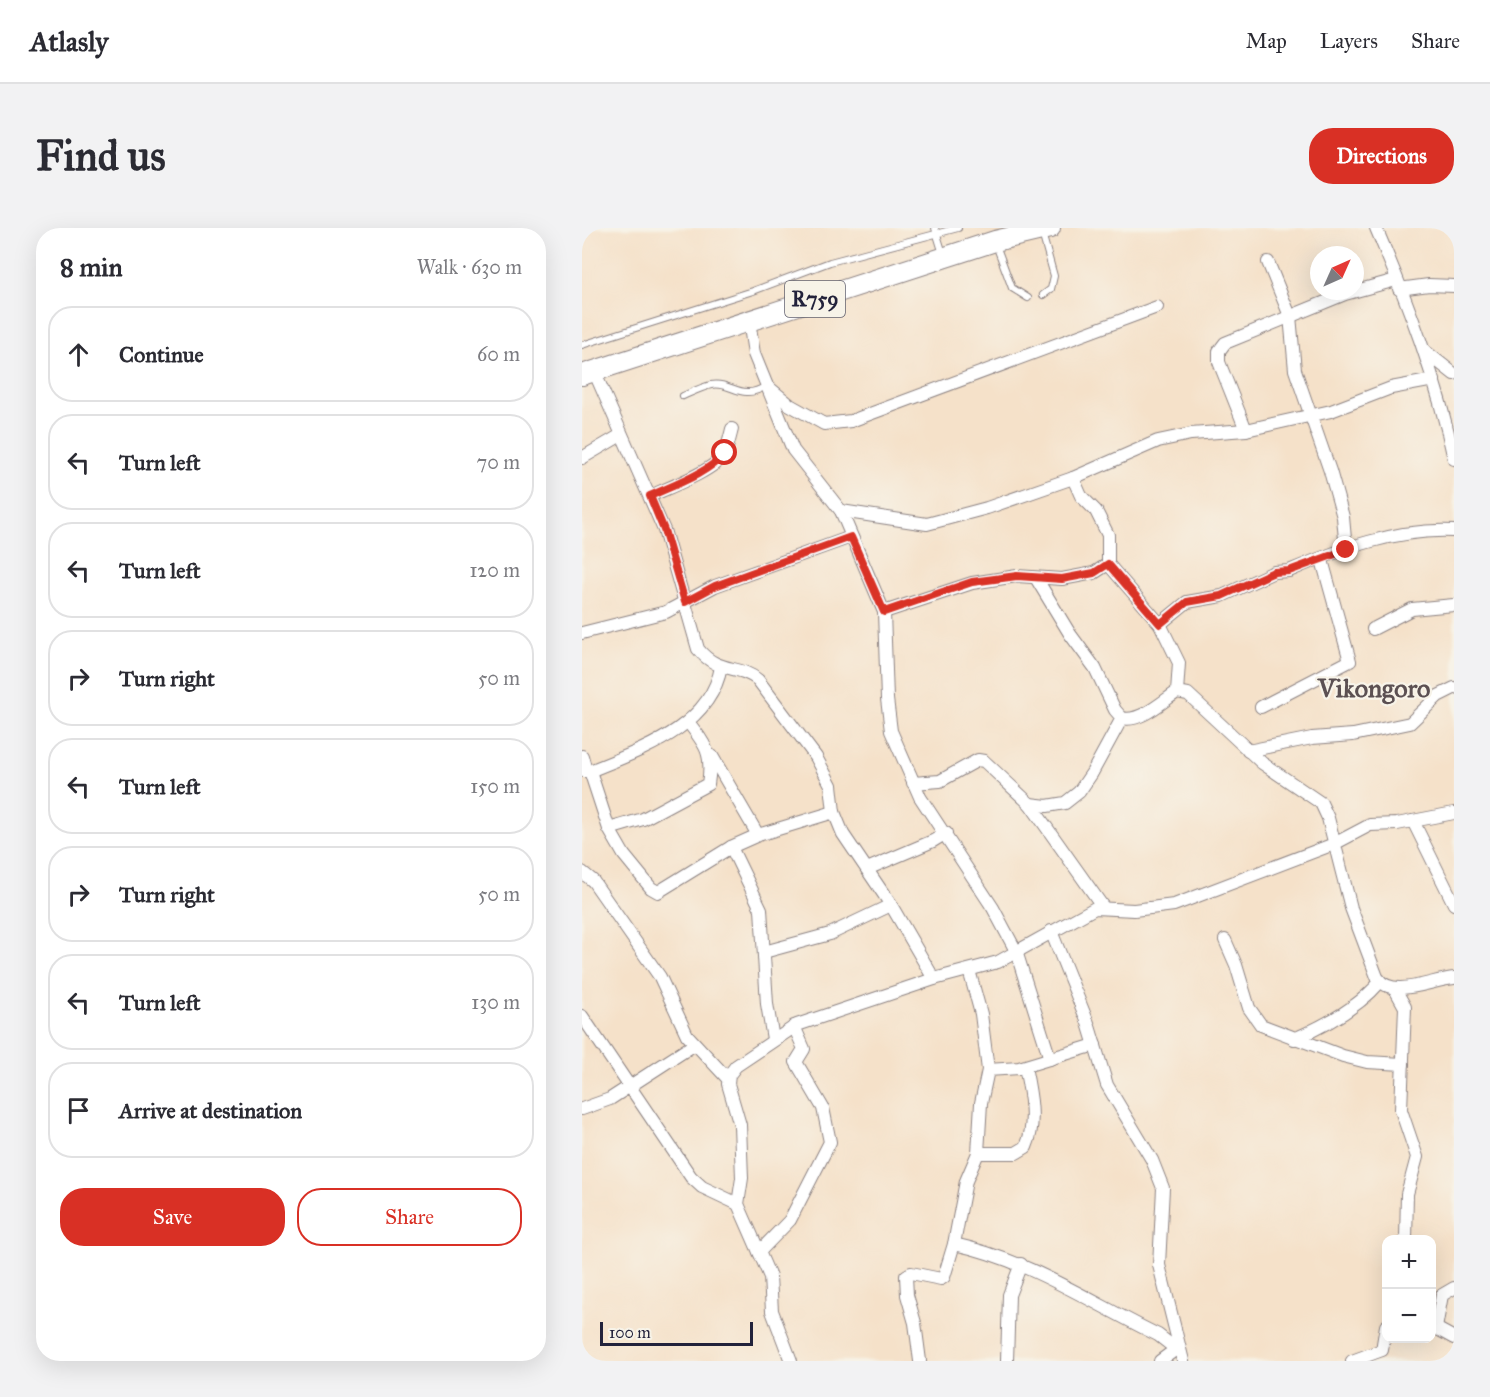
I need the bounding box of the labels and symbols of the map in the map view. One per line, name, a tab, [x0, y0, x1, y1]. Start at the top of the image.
north arrow	[1310, 246, 1364, 300]
road number: R759	[785, 281, 845, 317]
route start	[711, 439, 737, 465]
route end	[1332, 536, 1358, 562]
district label: Vikongoro	[1317, 672, 1430, 705]
scale bar	[600, 1319, 753, 1346]

